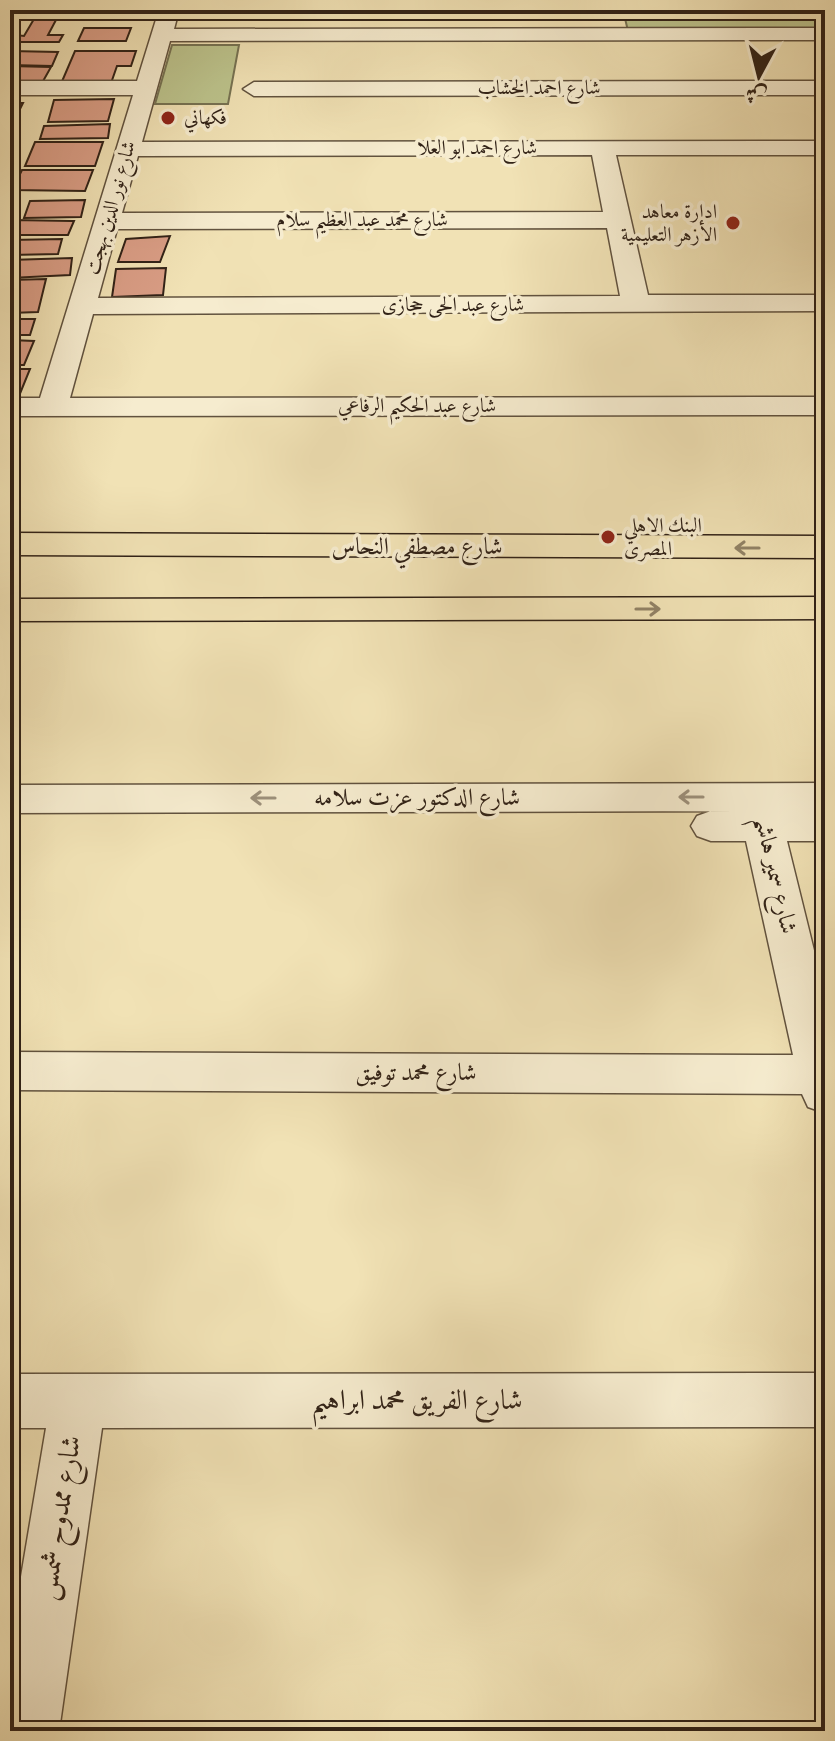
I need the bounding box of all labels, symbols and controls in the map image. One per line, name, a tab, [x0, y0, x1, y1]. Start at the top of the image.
north arrow	[719, 36, 799, 116]
street label: شارع احمد الخشاب	[477, 76, 601, 105]
text: ش	[744, 79, 769, 109]
place label: فكهاني	[184, 106, 227, 133]
marker: فكهاني	[159, 109, 177, 127]
street label: شارع احمد ابو العلا	[417, 136, 537, 165]
street label: شارع نور الدين بهجت	[80, 138, 146, 279]
place label: ادارة معاهد الأزهر التعليمية	[621, 200, 717, 248]
street label: شارع محمد عبد العظيم سلام	[276, 208, 448, 239]
marker: ادارة معاهد الأزهر التعليمية	[724, 214, 742, 232]
street label: شارع عبد الحى حجازى	[382, 293, 524, 322]
street label: شارع عبد الحكيم الرفاعي	[338, 394, 496, 425]
place label: البنك الاهلي المصرى	[624, 514, 702, 562]
marker: البنك الاهلي المصرى	[599, 528, 617, 546]
street label: شارع مصطفي النحاس	[331, 532, 503, 569]
one-way arrow	[734, 540, 761, 556]
one-way arrow	[634, 601, 661, 617]
street label: شارع الدكتور عزت سلامه	[314, 783, 520, 817]
one-way arrow	[678, 789, 705, 805]
one-way arrow	[250, 790, 277, 806]
street label: شارع سمير هاشم	[740, 813, 804, 939]
street label: شارع محمد توفيق	[355, 1058, 477, 1092]
street label: شارع الفريق محمد ابراهيم	[311, 1384, 523, 1427]
street label: شارع ممدوح شمس	[30, 1433, 96, 1604]

